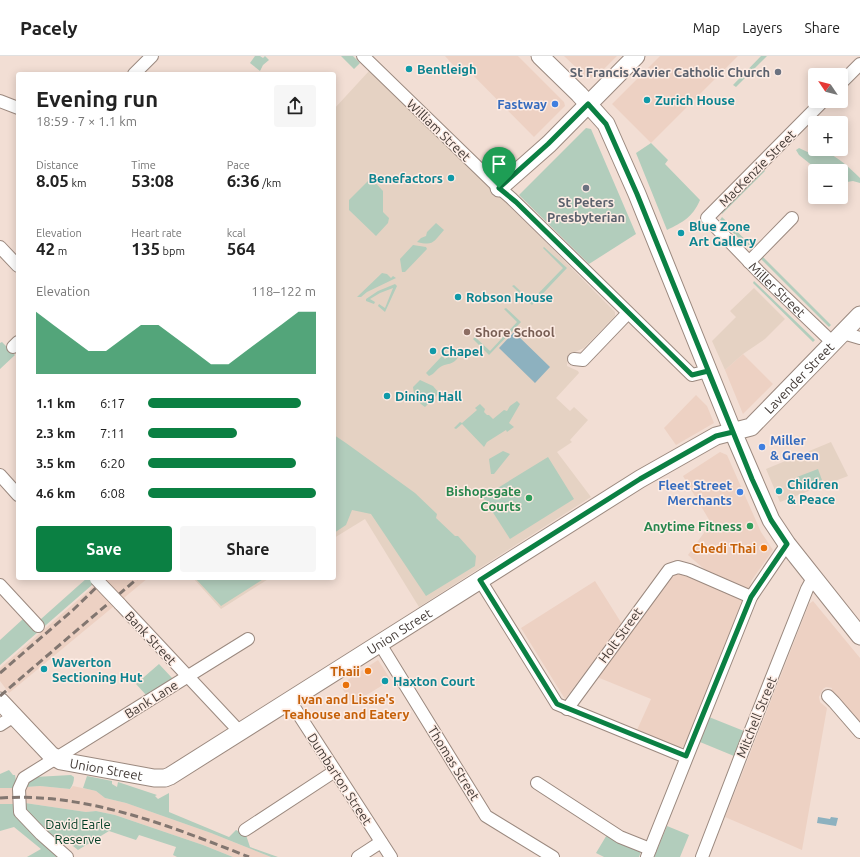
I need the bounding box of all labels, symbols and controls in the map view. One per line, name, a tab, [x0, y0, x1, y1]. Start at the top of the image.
text: Pacely	[20, 17, 78, 39]
text: Map	[693, 20, 720, 36]
text: Layers	[742, 20, 782, 36]
text: Share	[804, 20, 840, 36]
place label: Bentleigh	[417, 62, 477, 76]
marker: Bentleigh	[404, 64, 414, 74]
place label: St Francis Xavier Catholic Church	[570, 65, 770, 79]
marker: St Francis Xavier Catholic Church	[773, 67, 783, 77]
north arrow	[808, 68, 848, 108]
map controls	[808, 68, 848, 204]
button: share	[274, 85, 316, 127]
text: Evening run	[36, 86, 158, 111]
place label: Zurich House	[655, 93, 735, 107]
marker: Zurich House	[642, 95, 652, 105]
street label: William Street	[404, 96, 474, 164]
place label: Fastway	[497, 97, 547, 111]
marker: Fastway	[550, 99, 560, 109]
text: 18:59 · 7 × 1.1 km	[36, 114, 137, 128]
button: +	[808, 116, 848, 156]
street label: MacKenzie Street	[716, 127, 798, 209]
pin	[482, 147, 516, 188]
icon: arrive	[488, 153, 510, 175]
text: Distance	[36, 159, 79, 171]
text: Time	[131, 159, 156, 171]
text: Pace	[227, 159, 250, 171]
button: −	[808, 164, 848, 204]
text: 8.05	[36, 171, 69, 190]
text: 53:08	[131, 171, 174, 190]
text: 6:36	[227, 171, 260, 190]
place label: Benefactors	[368, 171, 443, 185]
marker: Benefactors	[446, 173, 456, 183]
text: km	[69, 177, 87, 189]
text: /km	[260, 177, 281, 189]
marker: St Peters Presbyterian	[581, 183, 591, 193]
place label: St Peters Presbyterian	[547, 195, 625, 224]
place label: Blue Zone Art Gallery	[689, 219, 756, 248]
text: Elevation	[36, 227, 82, 239]
text: Heart rate	[131, 227, 182, 239]
text: kcal	[227, 227, 246, 239]
marker: Blue Zone Art Gallery	[676, 228, 686, 238]
text: 42	[36, 239, 55, 258]
text: 135	[131, 239, 160, 258]
text: 564	[227, 239, 255, 258]
text: m	[55, 245, 67, 257]
text: bpm	[160, 245, 185, 257]
street label: Miller Street	[746, 259, 808, 320]
text: Elevation	[36, 284, 90, 298]
text: 118–122 m	[251, 284, 316, 298]
place label: Robson House	[466, 290, 553, 304]
marker: Robson House	[453, 292, 463, 302]
place label: Shore School	[475, 325, 555, 339]
marker: Shore School	[462, 327, 472, 337]
street label: Lavender Street	[761, 339, 836, 416]
place label: Chapel	[441, 344, 483, 358]
marker: Chapel	[428, 346, 438, 356]
place label: Dining Hall	[395, 389, 462, 403]
marker: Dining Hall	[382, 391, 392, 401]
text: 1.1 km	[36, 396, 75, 410]
text: 6:17	[100, 396, 125, 410]
text: 2.3 km	[36, 426, 75, 440]
text: 7:11	[100, 426, 125, 440]
place label: Miller & Green	[770, 433, 819, 462]
marker: Miller & Green	[757, 442, 767, 452]
text: 3.5 km	[36, 456, 75, 470]
text: 6:20	[100, 456, 125, 470]
place label: Children & Peace	[787, 477, 839, 506]
place label: Fleet Street Merchants	[658, 478, 732, 507]
place label: Bishopsgate Courts	[446, 484, 521, 513]
text: 4.6 km	[36, 486, 75, 500]
text: 6:08	[100, 486, 125, 500]
marker: Children & Peace	[774, 486, 784, 496]
marker: Fleet Street Merchants	[735, 487, 745, 497]
marker: Bishopsgate Courts	[524, 493, 534, 503]
place label: Anytime Fitness	[644, 519, 742, 533]
marker: Anytime Fitness	[745, 521, 755, 531]
button: Save	[36, 526, 172, 572]
button: Share	[180, 526, 316, 572]
place label: Chedi Thai	[692, 541, 756, 555]
marker: Chedi Thai	[759, 543, 769, 553]
street label: Holt Street	[595, 605, 645, 665]
street label: Union Street	[364, 606, 434, 657]
street label: Bank Street	[123, 608, 179, 668]
place label: Waverton Sectioning Hut	[52, 655, 143, 684]
marker: Waverton Sectioning Hut	[39, 664, 49, 674]
place label: Thaii	[330, 664, 360, 678]
marker: Thaii	[363, 666, 373, 676]
place label: Haxton Court	[393, 674, 475, 688]
street label: Mitchell Street	[733, 674, 779, 760]
marker: Haxton Court	[380, 676, 390, 686]
street label: Bank Lane	[122, 677, 180, 721]
marker: Ivan and Lissie's Teahouse and Eatery	[341, 680, 351, 690]
place label: Ivan and Lissie's Teahouse and Eatery	[283, 692, 410, 721]
street label: Thomas Street	[426, 723, 482, 803]
street label: Dumbarton Street	[305, 731, 375, 827]
street label: Union Street	[69, 756, 144, 783]
park label: David Earle Reserve	[45, 817, 111, 846]

